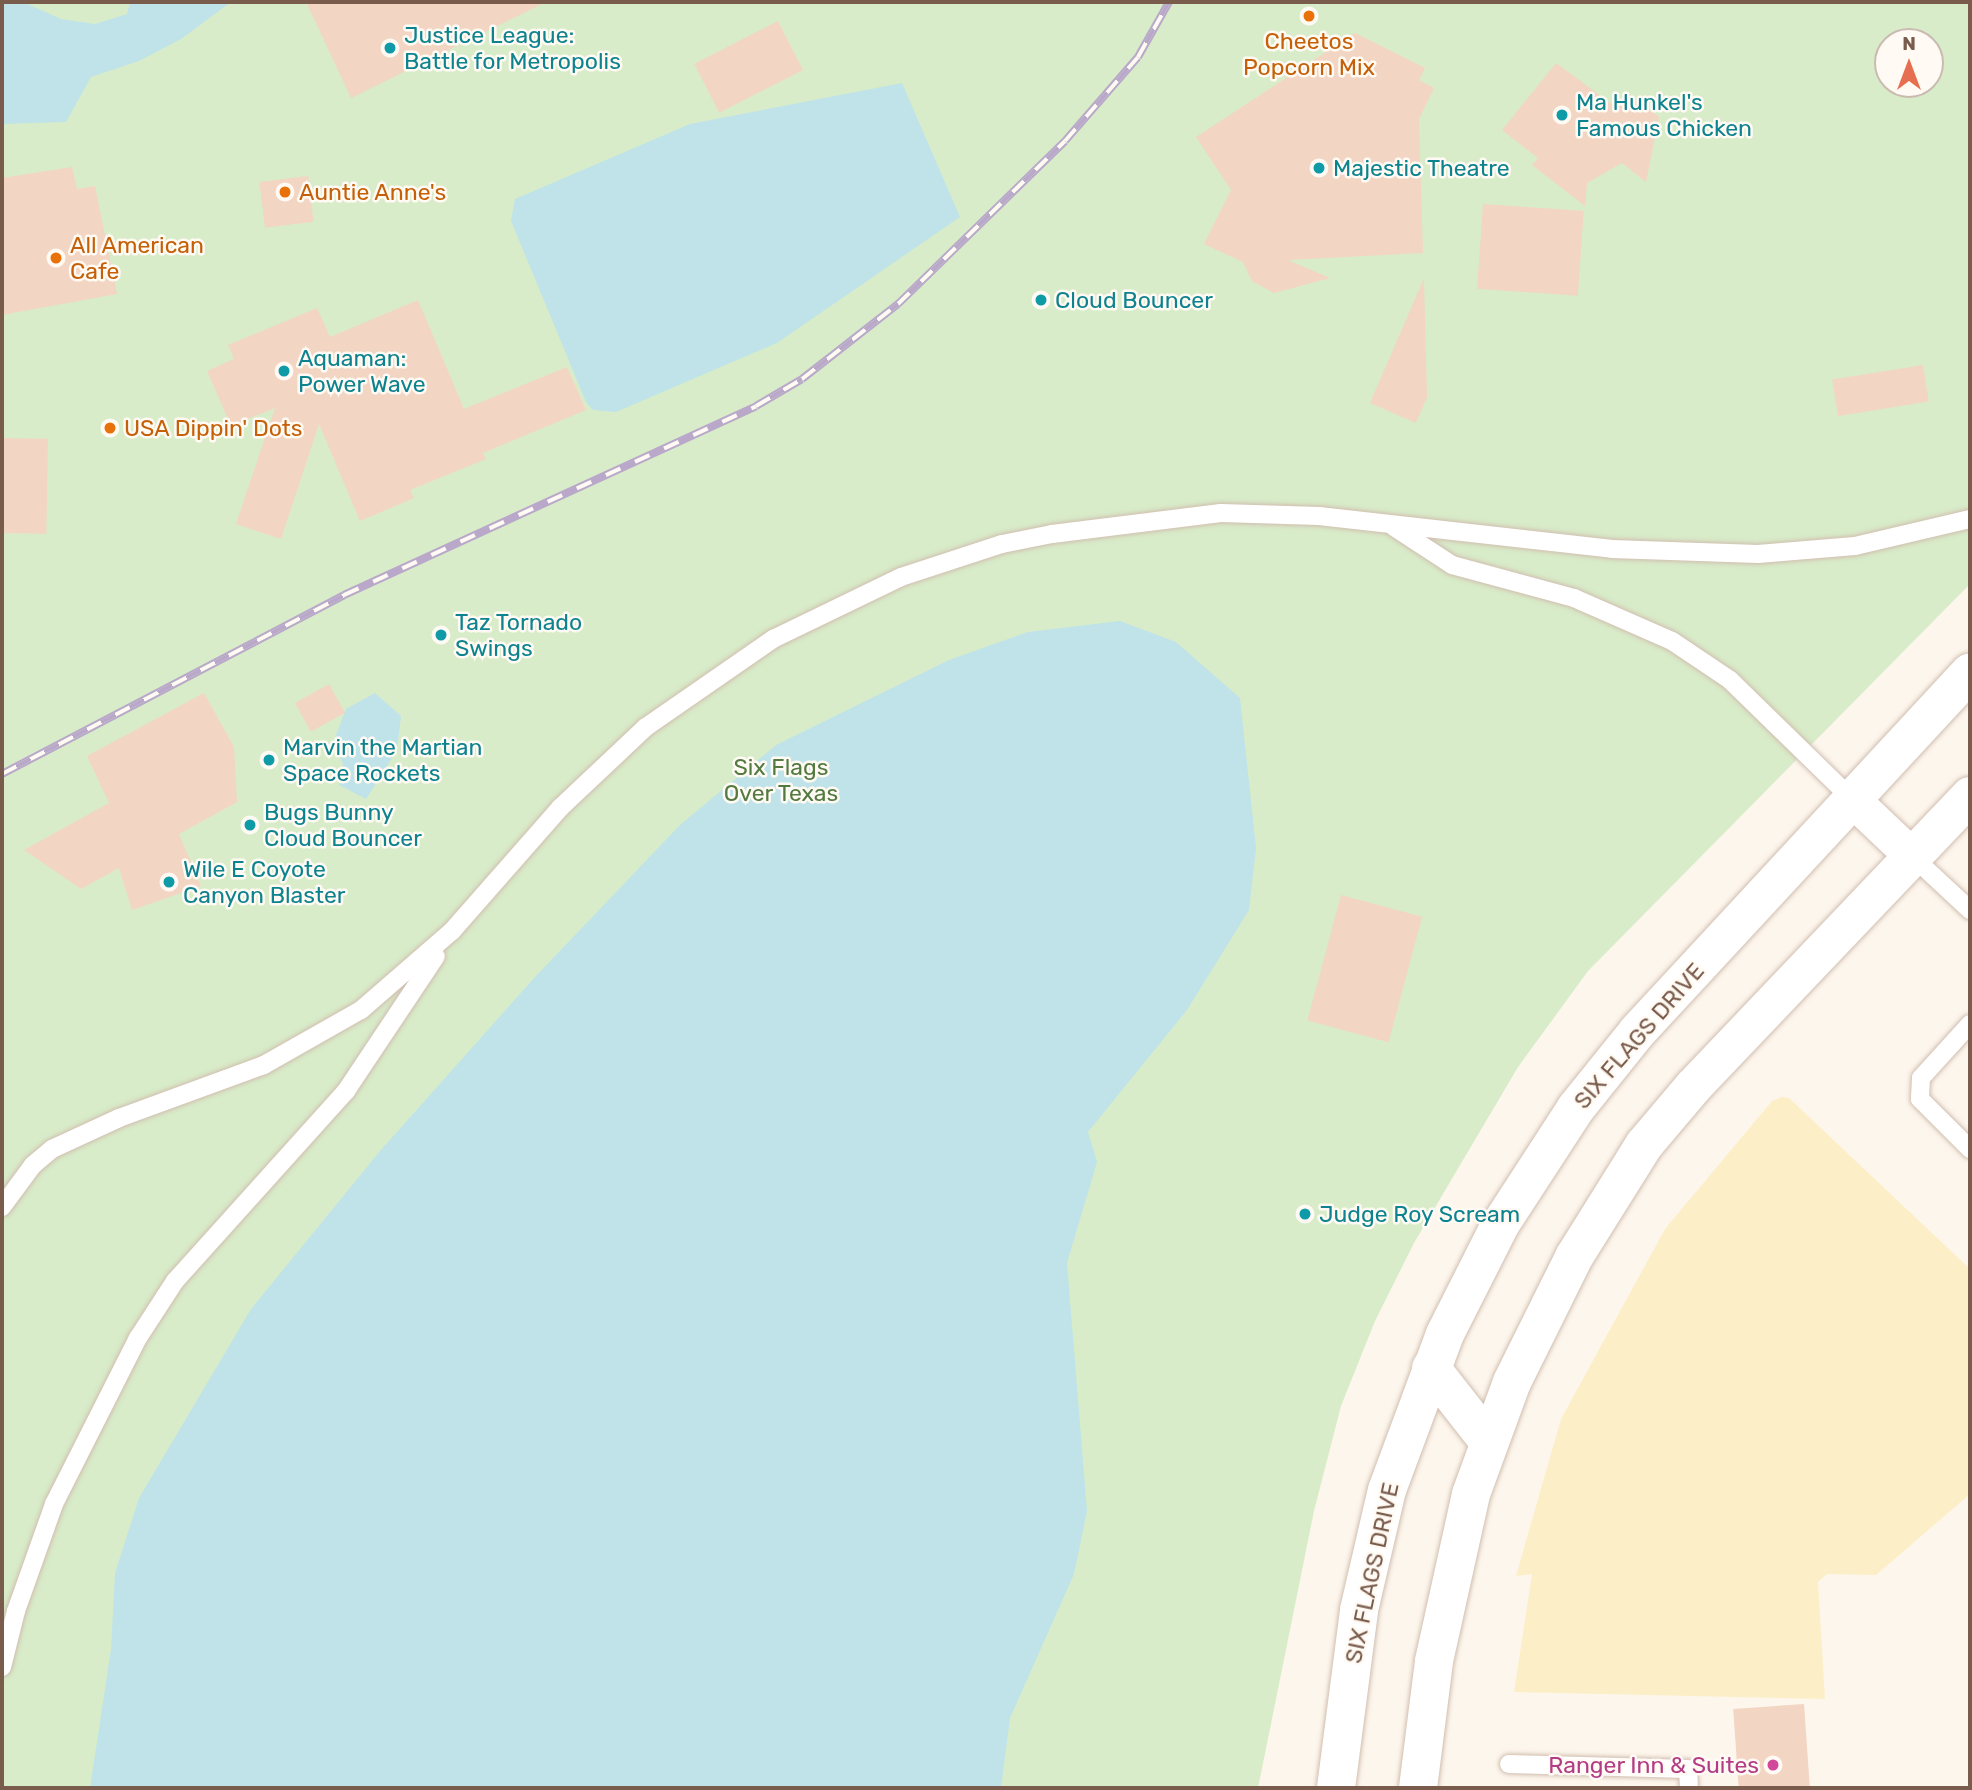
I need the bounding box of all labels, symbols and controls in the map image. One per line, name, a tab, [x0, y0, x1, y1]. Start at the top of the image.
marker: Cheetos Popcorn Mix	[1301, 8, 1317, 24]
place label: Justice League: Battle for Metropolis	[404, 21, 622, 75]
place label: Cheetos Popcorn Mix	[1243, 27, 1375, 81]
north arrow	[1874, 28, 1944, 98]
text: N	[1902, 32, 1916, 55]
marker: Justice League: Battle for Metropolis	[382, 40, 398, 56]
place label: Ma Hunkel's Famous Chicken	[1576, 88, 1752, 142]
marker: Ma Hunkel's Famous Chicken	[1554, 107, 1570, 123]
place label: Majestic Theatre	[1333, 154, 1510, 182]
marker: Majestic Theatre	[1311, 160, 1327, 176]
place label: Auntie Anne's	[299, 178, 447, 206]
marker: Auntie Anne's	[277, 184, 293, 200]
place label: All American Cafe	[70, 231, 205, 285]
marker: All American Cafe	[48, 250, 64, 266]
place label: Cloud Bouncer	[1055, 286, 1213, 314]
marker: Cloud Bouncer	[1033, 292, 1049, 308]
place label: Aquaman: Power Wave	[298, 344, 426, 398]
marker: Aquaman: Power Wave	[276, 363, 292, 379]
place label: USA Dippin' Dots	[124, 414, 303, 442]
marker: USA Dippin' Dots	[102, 420, 118, 436]
place label: Taz Tornado Swings	[455, 608, 583, 662]
marker: Taz Tornado Swings	[433, 627, 449, 643]
place label: Marvin the Martian Space Rockets	[283, 733, 483, 787]
marker: Marvin the Martian Space Rockets	[261, 752, 277, 768]
park label: Six Flags Over Texas	[723, 753, 839, 807]
place label: Bugs Bunny Cloud Bouncer	[264, 798, 422, 852]
marker: Bugs Bunny Cloud Bouncer	[242, 817, 258, 833]
place label: Wile E Coyote Canyon Blaster	[183, 855, 346, 909]
marker: Wile E Coyote Canyon Blaster	[161, 874, 177, 890]
street label: SIX FLAGS DRIVE	[1568, 957, 1710, 1115]
place label: Judge Roy Scream	[1319, 1200, 1521, 1228]
marker: Judge Roy Scream	[1297, 1206, 1313, 1222]
street label: SIX FLAGS DRIVE	[1339, 1480, 1405, 1666]
place label: Ranger Inn & Suites	[1548, 1751, 1759, 1779]
marker: Ranger Inn & Suites	[1765, 1757, 1781, 1773]

